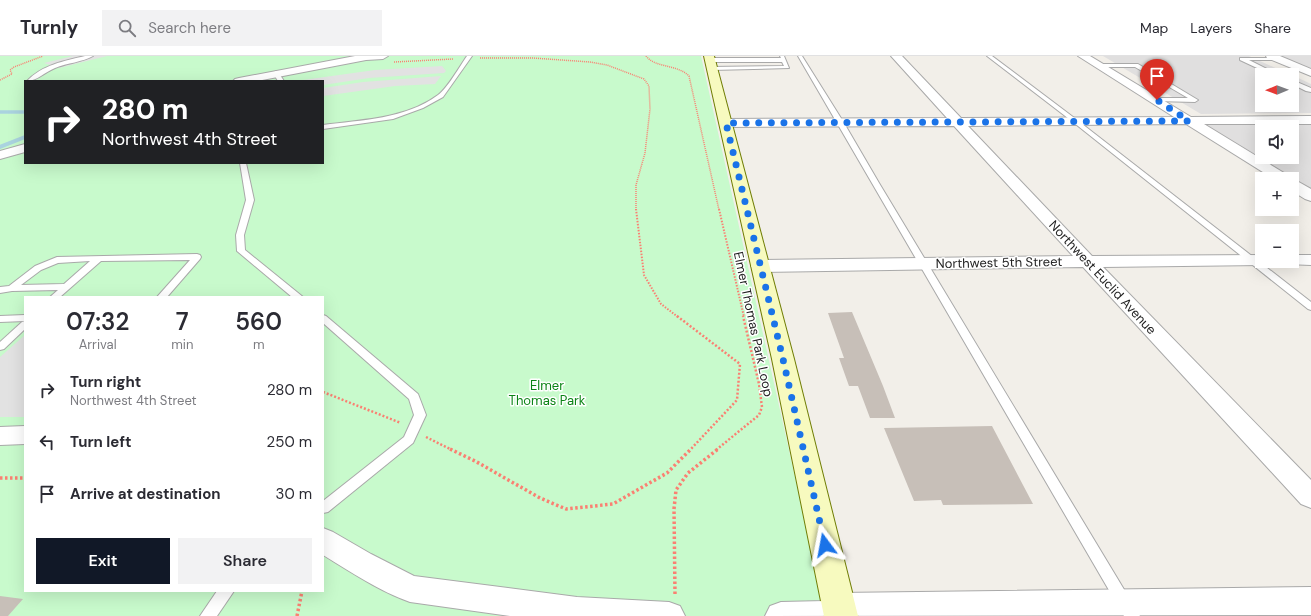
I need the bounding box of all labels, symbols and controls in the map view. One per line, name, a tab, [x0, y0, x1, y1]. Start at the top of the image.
search box	[102, 10, 382, 46]
text: Turnly	[20, 15, 78, 40]
icon: search	[116, 17, 138, 39]
text: Search here	[148, 18, 231, 38]
text: Map	[1140, 19, 1168, 37]
text: Layers	[1190, 19, 1232, 37]
text: Share	[1254, 19, 1291, 37]
pin	[1140, 59, 1174, 100]
icon: arrive	[1146, 65, 1168, 87]
north arrow	[1255, 68, 1299, 112]
map controls	[1255, 68, 1299, 268]
text: 280 m	[102, 91, 188, 128]
icon: right	[36, 96, 88, 148]
button: sound	[1255, 120, 1299, 164]
text: Northwest 4th Street	[102, 127, 277, 151]
button: +	[1255, 172, 1299, 216]
street label: Northwest Euclid Avenue	[1045, 217, 1160, 338]
button: −	[1255, 224, 1299, 268]
street label: Elmer Thomas Park Loop	[730, 250, 777, 398]
street label: Northwest 5th Street	[936, 253, 1063, 272]
text: 07:32	[66, 306, 129, 337]
text: 7	[176, 306, 189, 337]
text: 560	[235, 306, 282, 337]
text: Arrival	[79, 336, 117, 353]
text: min	[171, 336, 193, 353]
text: m	[253, 336, 264, 353]
text: Turn right	[70, 372, 141, 392]
park label: Elmer Thomas Park	[509, 377, 586, 409]
icon: right	[36, 379, 58, 401]
text: 280 m	[267, 380, 312, 400]
text: Northwest 4th Street	[70, 392, 197, 409]
icon: left	[36, 431, 58, 453]
text: Turn left	[70, 432, 131, 452]
text: 250 m	[267, 432, 312, 452]
icon: arrive	[36, 483, 58, 505]
text: Arrive at destination	[70, 484, 221, 504]
text: 30 m	[276, 484, 312, 504]
position arrow	[804, 524, 846, 566]
button: Exit	[36, 538, 170, 584]
button: Share	[178, 538, 312, 584]

